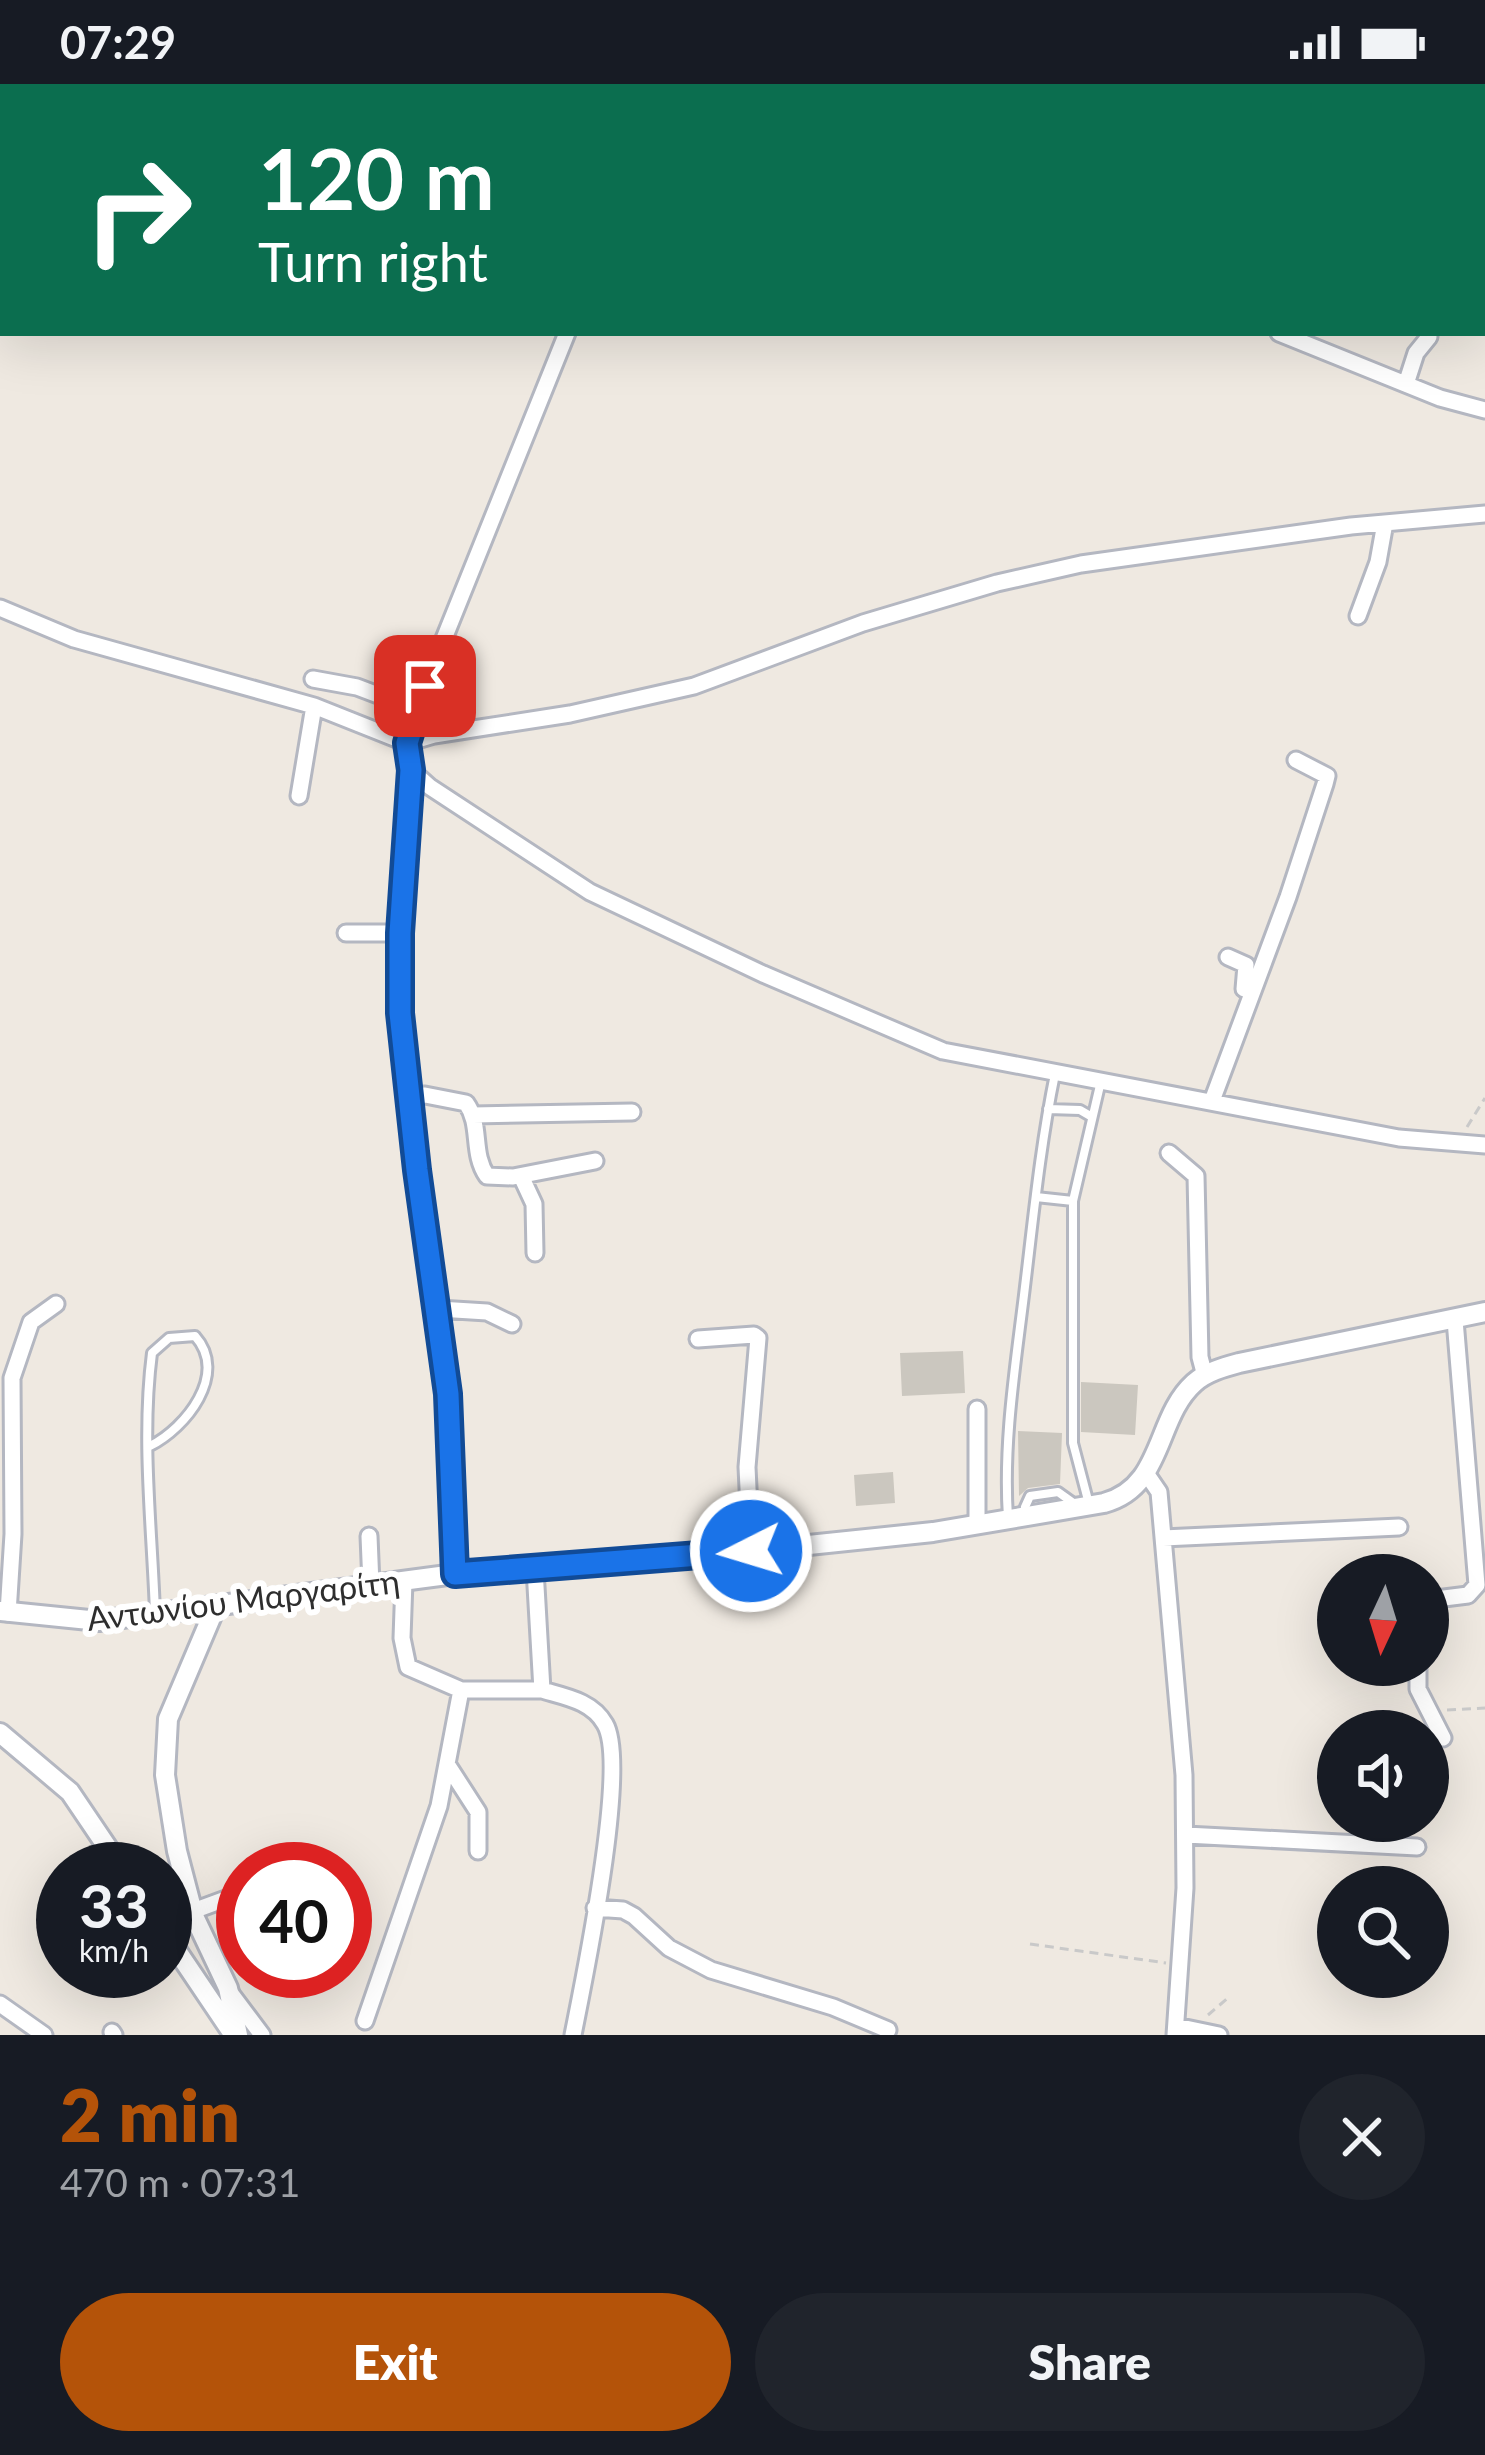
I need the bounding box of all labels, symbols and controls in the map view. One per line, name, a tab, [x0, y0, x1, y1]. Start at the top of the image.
text: 07:29	[60, 15, 176, 69]
text: 120 m	[258, 127, 495, 228]
icon: right	[60, 132, 216, 288]
text: Turn right	[258, 229, 488, 294]
pin	[374, 635, 476, 737]
icon: arrive	[392, 653, 458, 719]
position arrow	[688, 1488, 814, 1614]
north arrow	[1317, 1554, 1449, 1686]
map controls	[1317, 1554, 1449, 1998]
street label: Αντωνίου Μαργαρίτη	[84, 1560, 402, 1638]
button: sound	[1317, 1710, 1449, 1842]
speed limit sign: 40	[216, 1842, 372, 1998]
button: search	[1317, 1866, 1449, 1998]
text: 33	[79, 1869, 149, 1941]
text: km/h	[79, 1932, 149, 1968]
text: 2 min	[60, 2071, 240, 2157]
button: close	[1299, 2074, 1425, 2200]
text: 470 m · 07:31	[60, 2159, 300, 2205]
button: Exit	[60, 2293, 731, 2431]
button: Share	[755, 2293, 1425, 2431]

